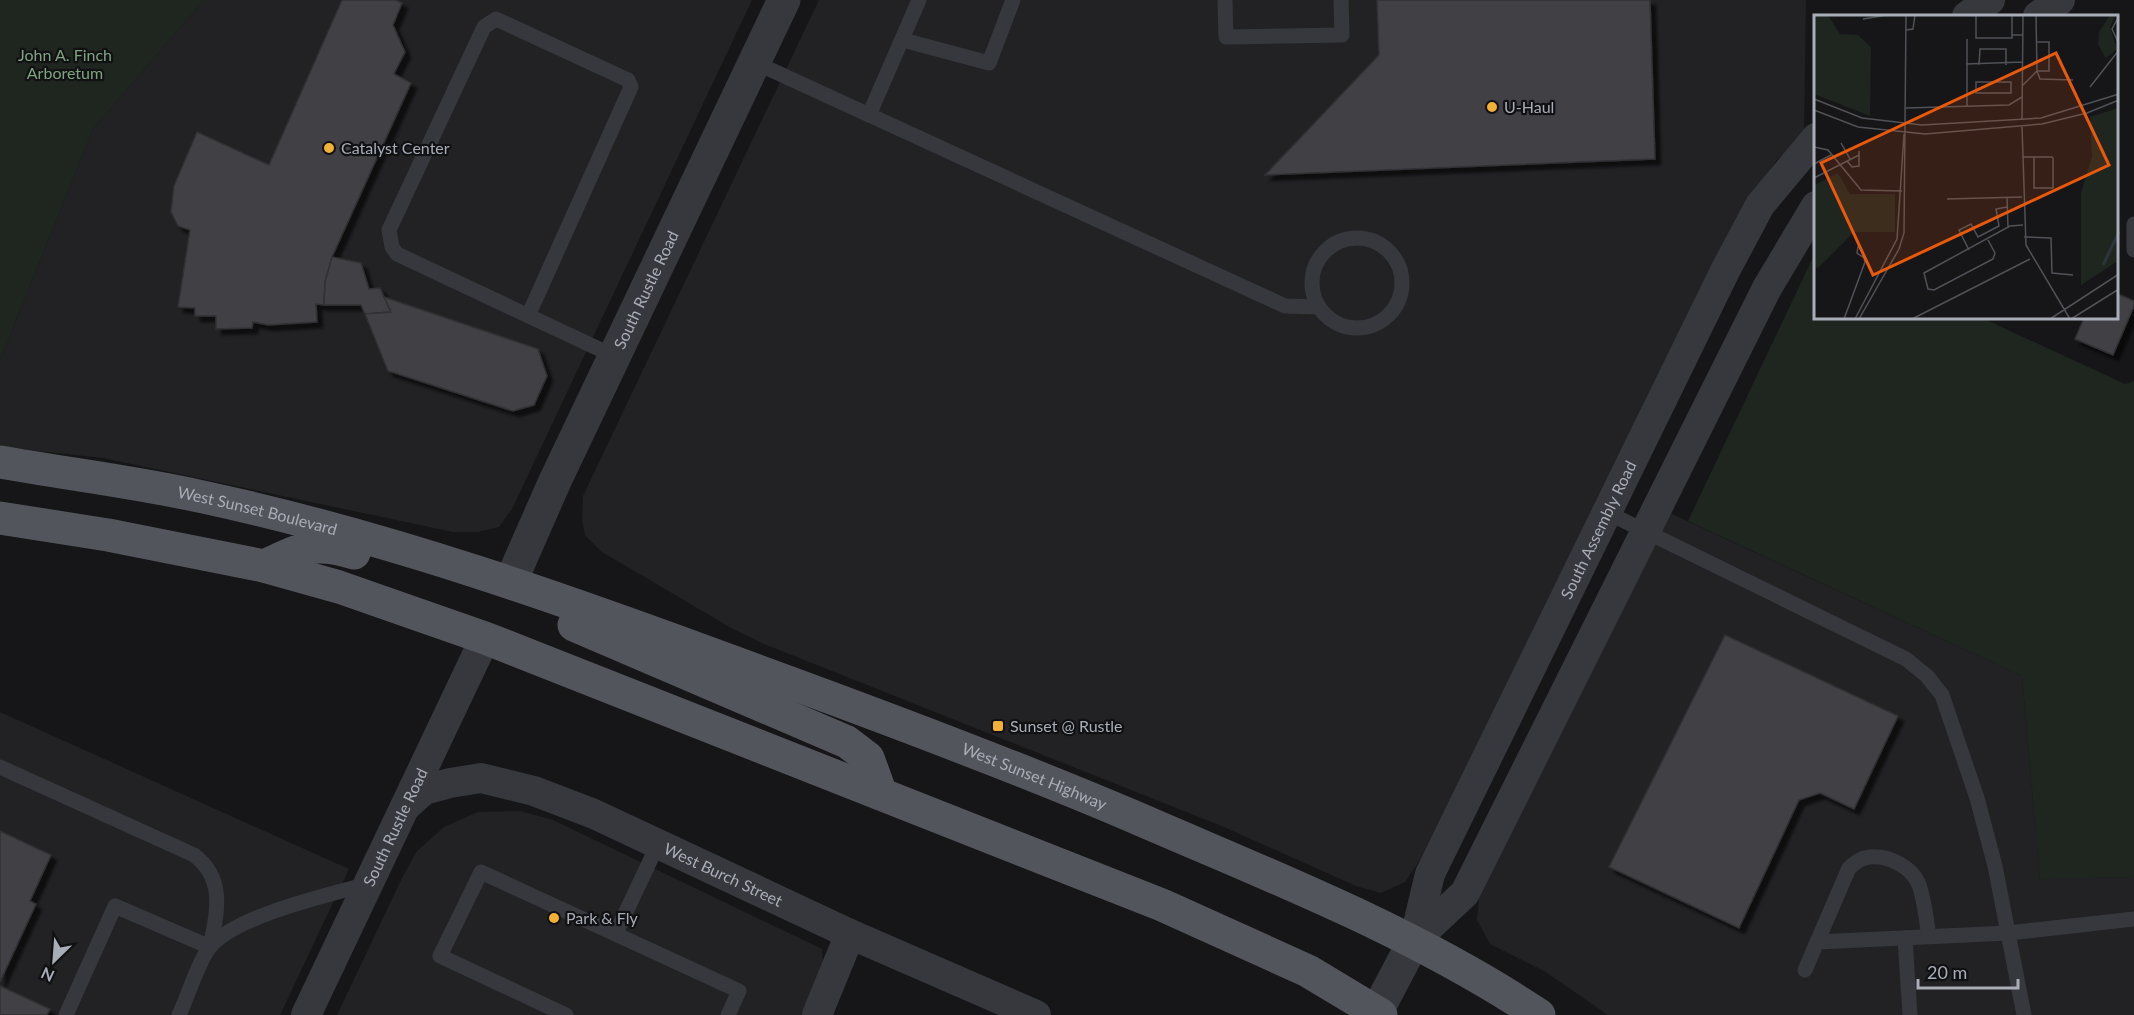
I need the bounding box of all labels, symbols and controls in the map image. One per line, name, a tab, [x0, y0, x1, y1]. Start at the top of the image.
inset map	[1814, 15, 2119, 320]
park label: John A. Finch Arboretum	[18, 45, 112, 82]
place label: U-Haul	[1504, 97, 1554, 116]
marker: U-Haul	[1485, 100, 1499, 114]
place label: Catalyst Center	[341, 138, 450, 157]
marker: Catalyst Center	[322, 141, 336, 155]
street label: South Rustle Road	[609, 227, 682, 352]
street label: South Assembly Road	[1556, 457, 1640, 602]
street label: West Sunset Boulevard	[176, 482, 339, 539]
place label: Sunset @ Rustle	[1010, 716, 1123, 735]
marker: Sunset @ Rustle	[991, 719, 1005, 733]
street label: West Sunset Highway	[960, 738, 1111, 814]
street label: South Rustle Road	[359, 765, 431, 889]
street label: West Burch Street	[661, 838, 786, 910]
place label: Park & Fly	[566, 908, 639, 927]
marker: Park & Fly	[547, 911, 561, 925]
north arrow	[24, 931, 84, 991]
scale bar	[1918, 952, 2018, 990]
text: 20 m	[1927, 961, 1967, 983]
text: N	[38, 964, 57, 986]

